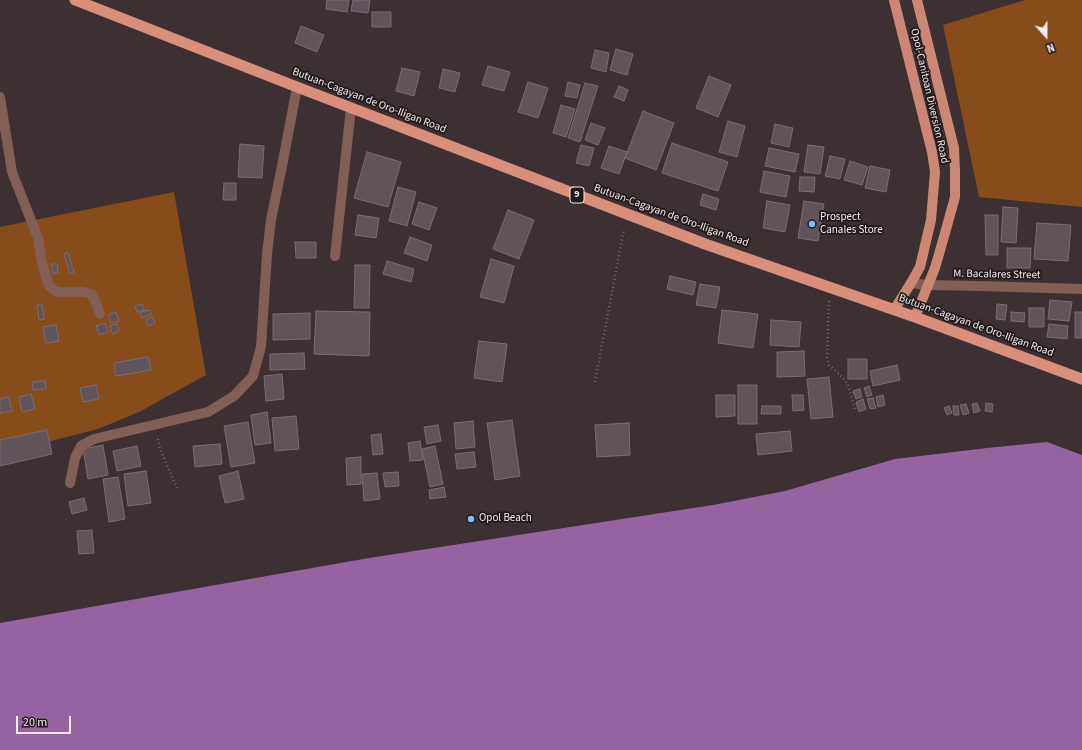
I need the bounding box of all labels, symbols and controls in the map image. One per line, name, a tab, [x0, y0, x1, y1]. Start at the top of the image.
north arrow	[1026, 16, 1066, 56]
street label: Opol-Canitoan Diversion Road	[907, 27, 951, 165]
text: N	[1044, 39, 1057, 56]
street label: Butuan-Cagayan de Oro-Iligan Road	[290, 65, 448, 137]
street label: Butuan-Cagayan de Oro-Iligan Road	[592, 182, 750, 250]
road number: 9	[570, 187, 584, 203]
place label: Prospect Canales Store	[820, 211, 883, 237]
marker: Prospect Canales Store	[807, 219, 817, 229]
street label: M. Bacalares Street	[953, 268, 1041, 282]
street label: Butuan-Cagayan de Oro-Iligan Road	[897, 292, 1055, 360]
place label: Opol Beach	[479, 512, 532, 526]
marker: Opol Beach	[466, 514, 476, 524]
scale bar	[18, 708, 73, 734]
text: 20 m	[23, 714, 47, 731]

